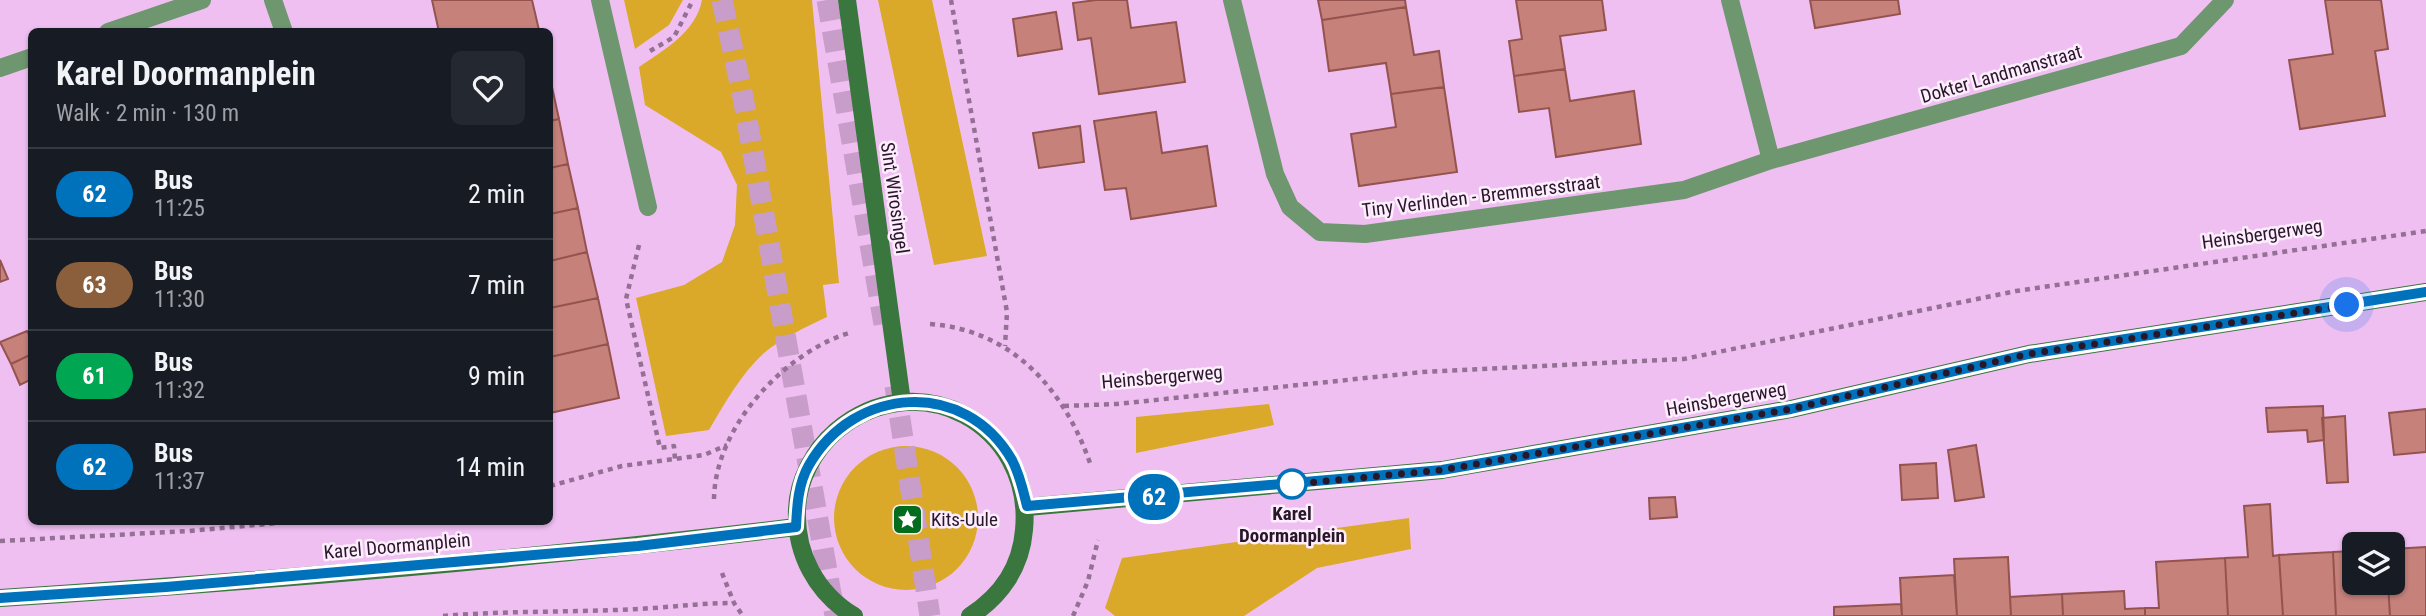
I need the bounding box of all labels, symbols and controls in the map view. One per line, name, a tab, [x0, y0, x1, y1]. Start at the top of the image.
street label: Dokter Landmanstraat	[1918, 40, 2084, 108]
button: heart	[451, 51, 525, 125]
text: Karel Doormanplein	[56, 54, 316, 93]
text: Walk · 2 min · 130 m	[56, 100, 239, 127]
street label: Sint Wirosingel	[876, 141, 914, 255]
text: Bus	[154, 165, 193, 195]
street label: Tiny Verlinden - Bremmersstraat	[1361, 170, 1601, 222]
text: 2 min	[468, 179, 525, 209]
text: 62	[82, 180, 107, 208]
text: 11:25	[154, 195, 205, 222]
street label: Heinsbergerweg	[2200, 214, 2324, 254]
text: Bus	[154, 256, 193, 286]
text: 7 min	[468, 270, 525, 300]
text: 63	[82, 271, 107, 299]
text: 11:30	[154, 286, 205, 313]
your location	[2329, 287, 2364, 322]
text: Bus	[154, 347, 193, 377]
street label: Heinsbergerweg	[1100, 360, 1224, 394]
text: 9 min	[468, 361, 525, 391]
text: 61	[82, 362, 107, 390]
text: 11:32	[154, 377, 205, 404]
street label: Heinsbergerweg	[1664, 377, 1788, 421]
text: Bus	[154, 438, 193, 468]
text: 14 min	[455, 452, 525, 482]
text: 62	[82, 453, 107, 481]
text: 11:37	[154, 468, 205, 495]
marker: Karel Doormanplein	[1277, 469, 1307, 499]
line badge: 62	[1122, 474, 1186, 520]
text: 62	[1142, 483, 1166, 511]
place icon: Kits-Uule	[891, 502, 925, 536]
place label: Karel Doormanplein	[1239, 502, 1345, 547]
place label: Kits-Uule	[931, 508, 998, 531]
street label: Karel Doormanplein	[323, 528, 471, 564]
map controls	[2342, 532, 2405, 595]
button: layers	[2342, 532, 2405, 595]

